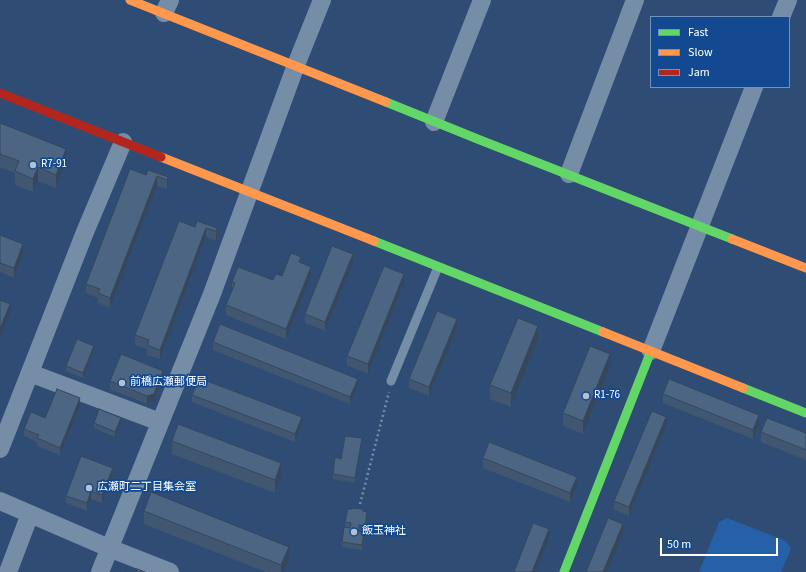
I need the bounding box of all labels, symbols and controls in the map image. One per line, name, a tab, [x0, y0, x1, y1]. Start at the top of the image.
legend	[650, 16, 790, 88]
text: Fast	[688, 24, 708, 41]
text: Slow	[688, 44, 713, 61]
text: Jam	[688, 64, 710, 81]
place label: R7-91	[41, 158, 67, 172]
marker: R7-91	[28, 160, 38, 170]
place label: 前橋広瀬郵便局	[130, 376, 207, 390]
marker: 前橋広瀬郵便局	[117, 378, 127, 388]
place label: R1-76	[594, 389, 620, 403]
marker: R1-76	[581, 391, 591, 401]
place label: 広瀬町二丁目集会室	[97, 481, 196, 495]
marker: 広瀬町二丁目集会室	[84, 483, 94, 493]
place label: 飯玉神社	[362, 525, 406, 539]
marker: 飯玉神社	[349, 527, 359, 537]
scale bar	[662, 530, 780, 556]
text: 50 m	[667, 536, 691, 553]

